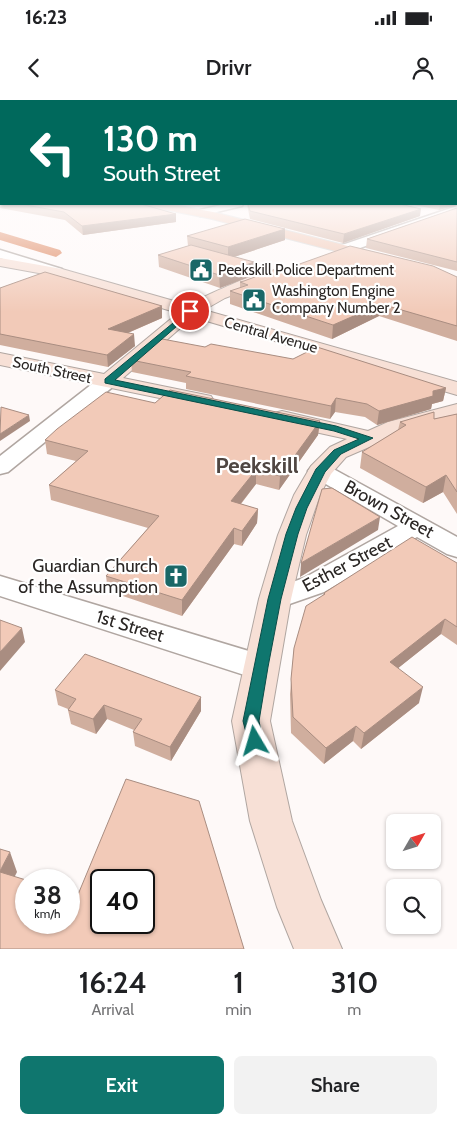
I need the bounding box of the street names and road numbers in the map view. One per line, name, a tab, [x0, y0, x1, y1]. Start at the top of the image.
street label: Central Avenue	[222, 313, 320, 357]
street label: South Street	[11, 353, 93, 387]
street label: Brown Street	[340, 475, 438, 543]
street label: Esther Street	[298, 531, 396, 597]
street label: 1st Street	[93, 605, 167, 647]

